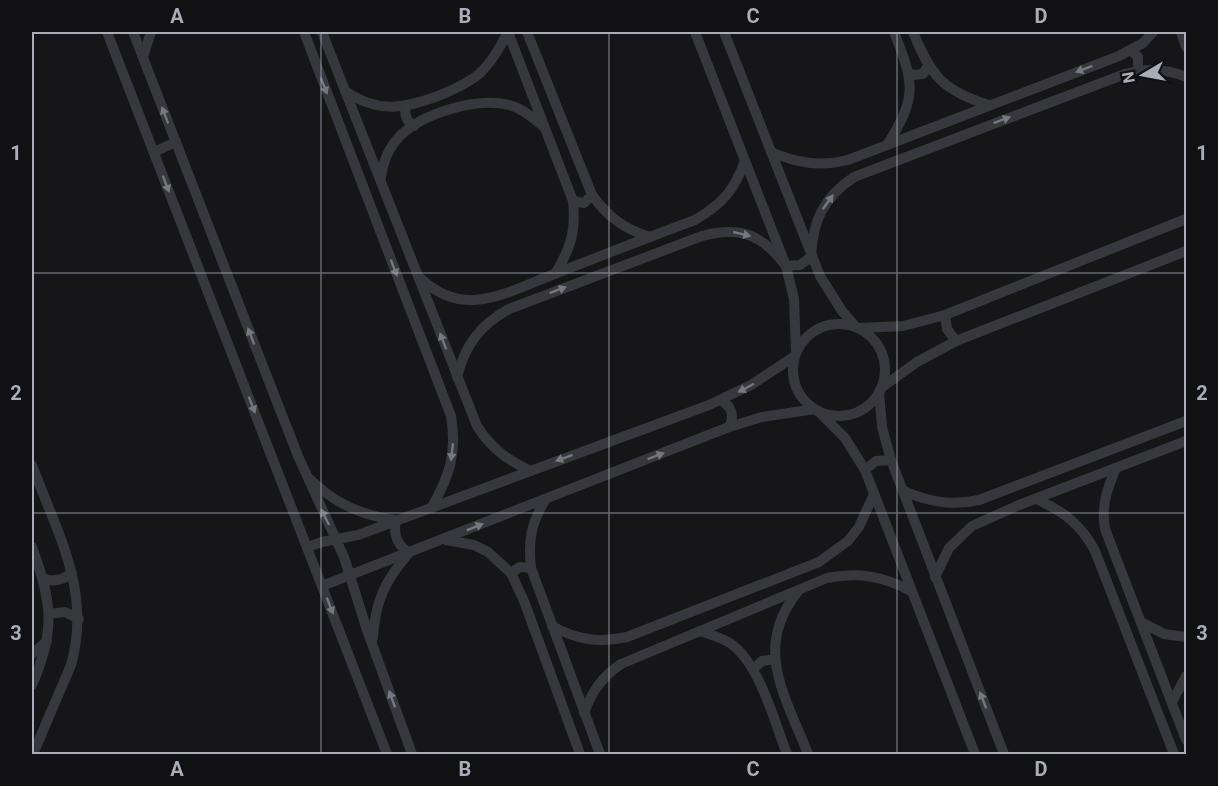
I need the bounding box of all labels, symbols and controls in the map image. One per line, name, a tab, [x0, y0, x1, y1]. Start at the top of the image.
text: A	[170, 4, 184, 28]
text: B	[459, 4, 471, 28]
text: C	[746, 4, 760, 28]
text: D	[1035, 4, 1048, 28]
north arrow	[1113, 45, 1173, 105]
one-way arrow	[1075, 64, 1093, 74]
text: N	[1118, 70, 1139, 85]
one-way arrow	[320, 77, 330, 95]
one-way arrow	[160, 106, 170, 124]
one-way arrow	[993, 115, 1011, 125]
text: 1	[10, 141, 22, 165]
text: 1	[1196, 141, 1208, 165]
one-way arrow	[162, 175, 171, 193]
one-way arrow	[821, 195, 833, 210]
one-way arrow	[733, 230, 752, 239]
one-way arrow	[390, 259, 400, 277]
one-way arrow	[549, 285, 567, 295]
one-way arrow	[246, 327, 256, 345]
one-way arrow	[437, 332, 447, 350]
text: 2	[10, 381, 22, 405]
text: 2	[1196, 381, 1208, 405]
one-way arrow	[737, 383, 754, 393]
one-way arrow	[248, 396, 257, 414]
one-way arrow	[448, 443, 457, 462]
one-way arrow	[648, 451, 666, 461]
one-way arrow	[555, 454, 573, 464]
one-way arrow	[320, 508, 330, 525]
one-way arrow	[466, 522, 484, 532]
one-way arrow	[326, 597, 335, 615]
text: 3	[10, 621, 22, 645]
text: 3	[1196, 621, 1208, 645]
one-way arrow	[387, 690, 397, 708]
one-way arrow	[978, 691, 987, 709]
text: A	[170, 757, 184, 781]
text: B	[459, 757, 471, 781]
text: C	[746, 757, 760, 781]
text: D	[1035, 757, 1048, 781]

